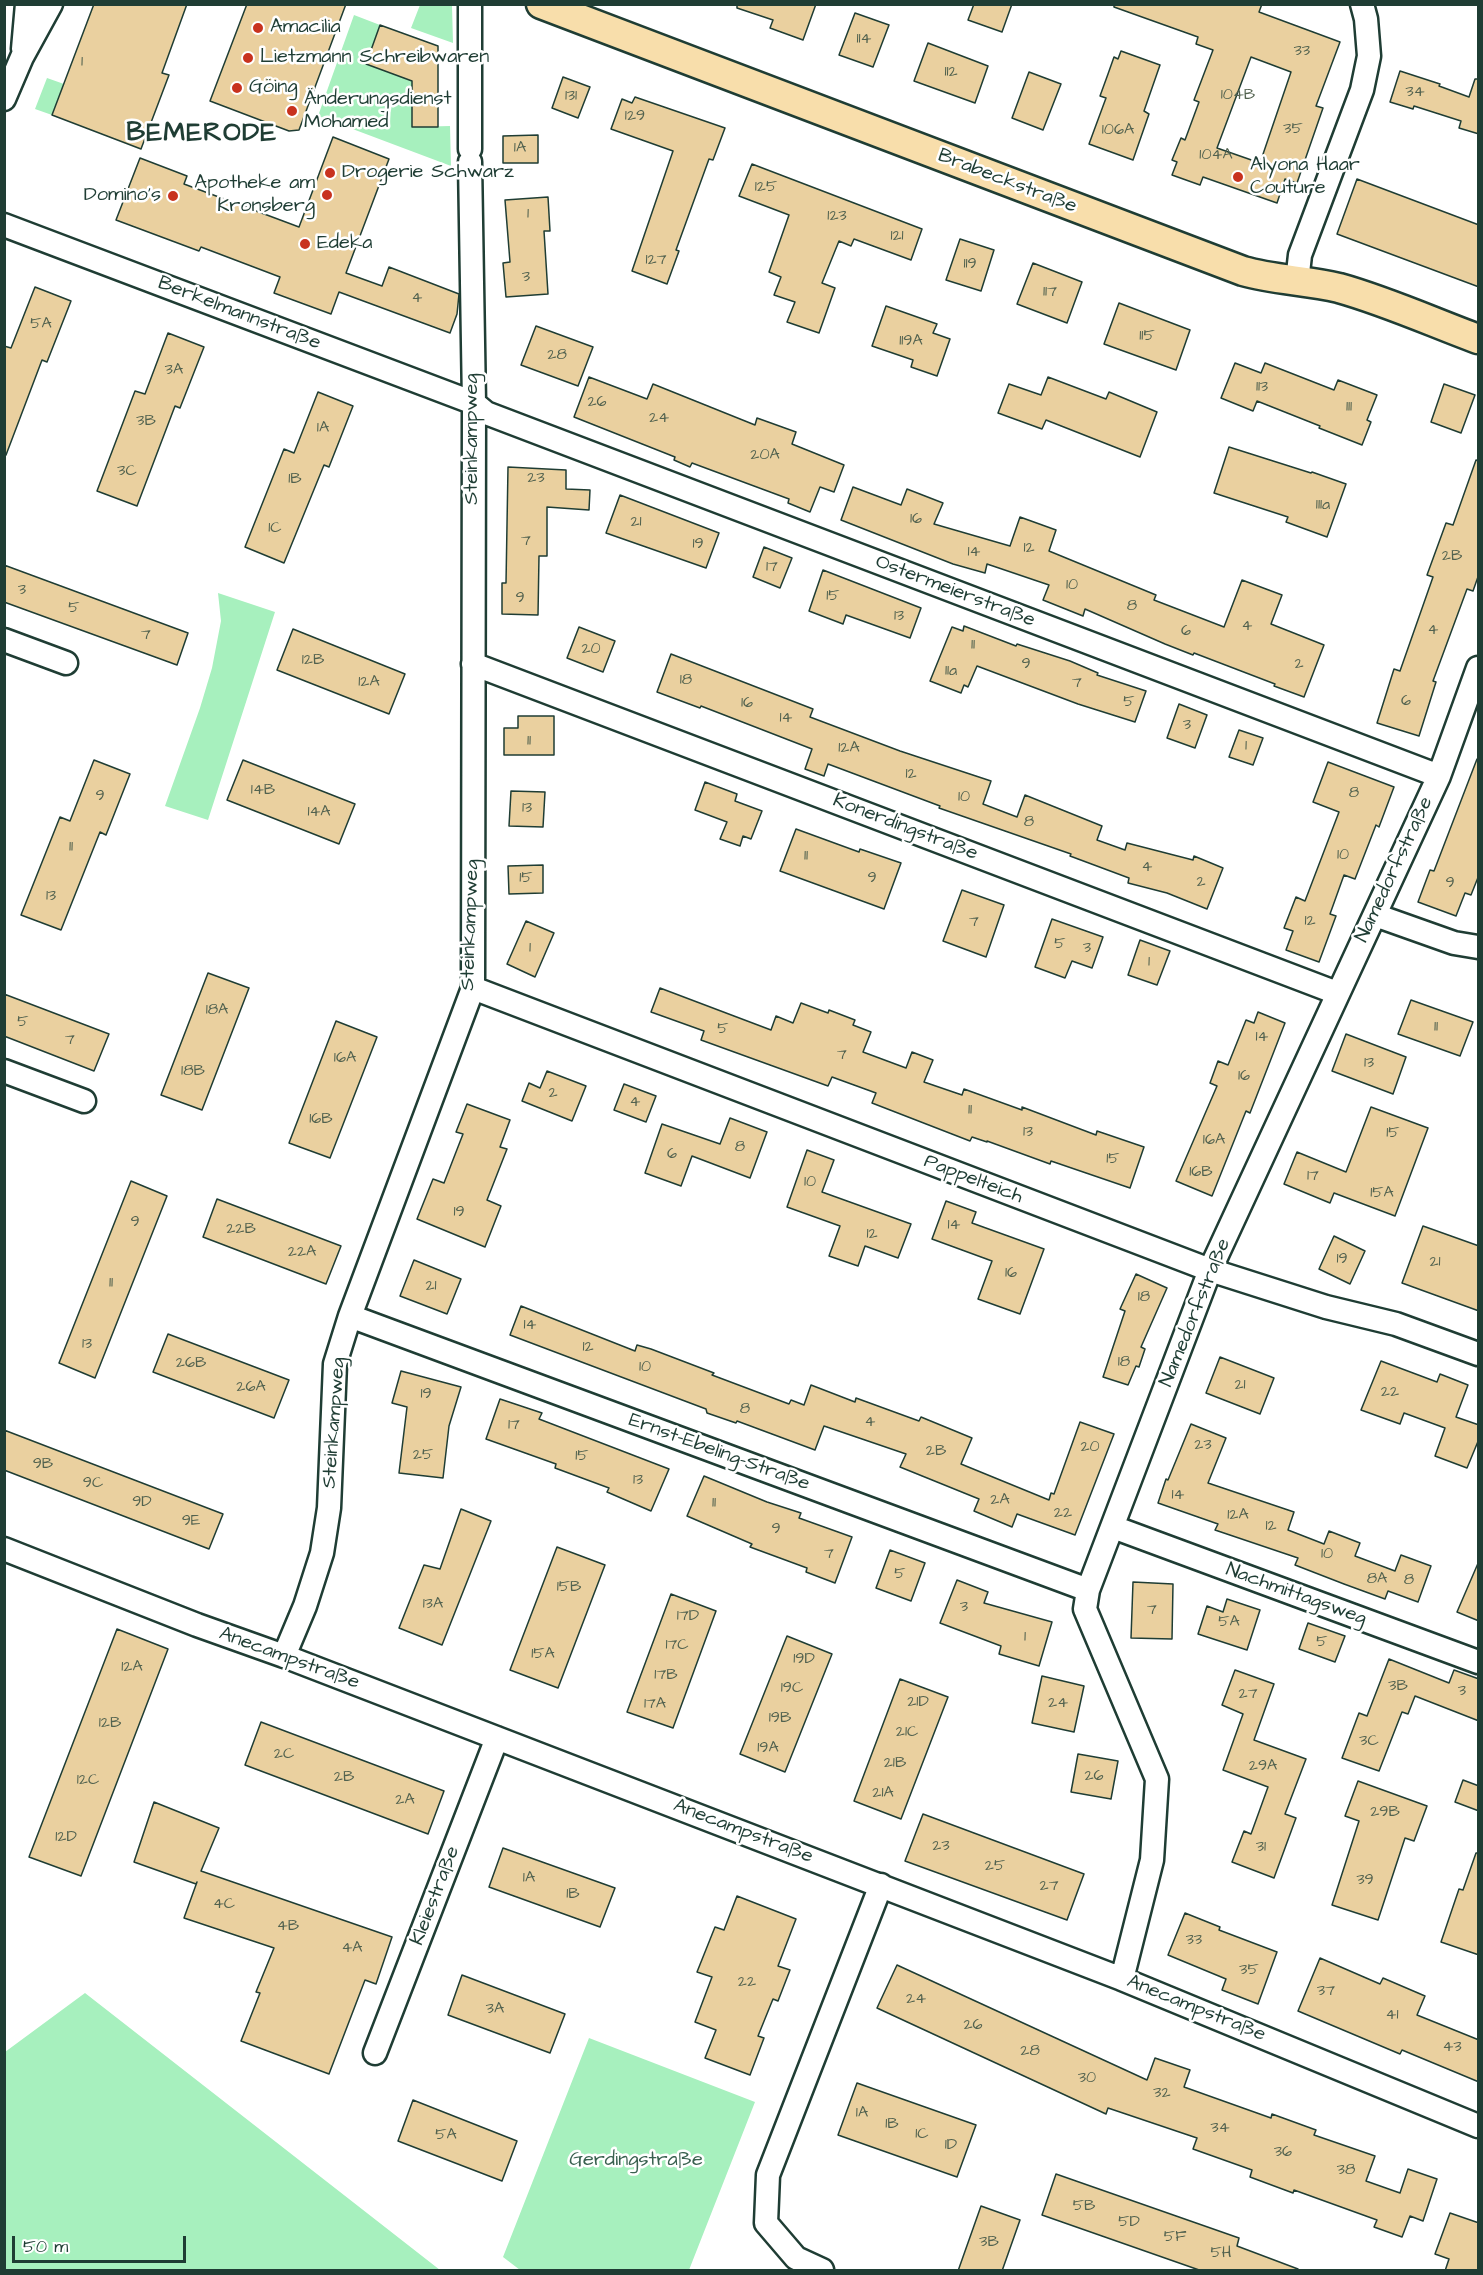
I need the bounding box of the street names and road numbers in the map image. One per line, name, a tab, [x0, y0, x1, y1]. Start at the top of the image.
street label: Brabeckstraße	[934, 144, 1080, 220]
street label: Berkelmannstraße	[154, 272, 324, 356]
street label: Steinkampweg	[461, 373, 485, 505]
street label: Ostermeierstraße	[872, 551, 1038, 633]
street label: Konerdingstraße	[829, 789, 981, 867]
street label: Namedorfstraße	[1351, 793, 1439, 947]
street label: Steinkampweg	[457, 859, 485, 991]
street label: Pappelteich	[920, 1150, 1026, 1210]
street label: Namedorfstraße	[1155, 1235, 1237, 1391]
street label: Steinkampweg	[318, 1357, 352, 1489]
street label: Ernst-Ebeling-Straße	[625, 1409, 813, 1497]
street label: Nachmittagsweg	[1222, 1558, 1370, 1632]
street label: Anecampstraße	[216, 1622, 362, 1696]
street label: Anecampstraße	[670, 1794, 816, 1870]
street label: Kleiestraße	[406, 1843, 466, 1949]
street label: Anecampstraße	[1123, 1970, 1269, 2048]

